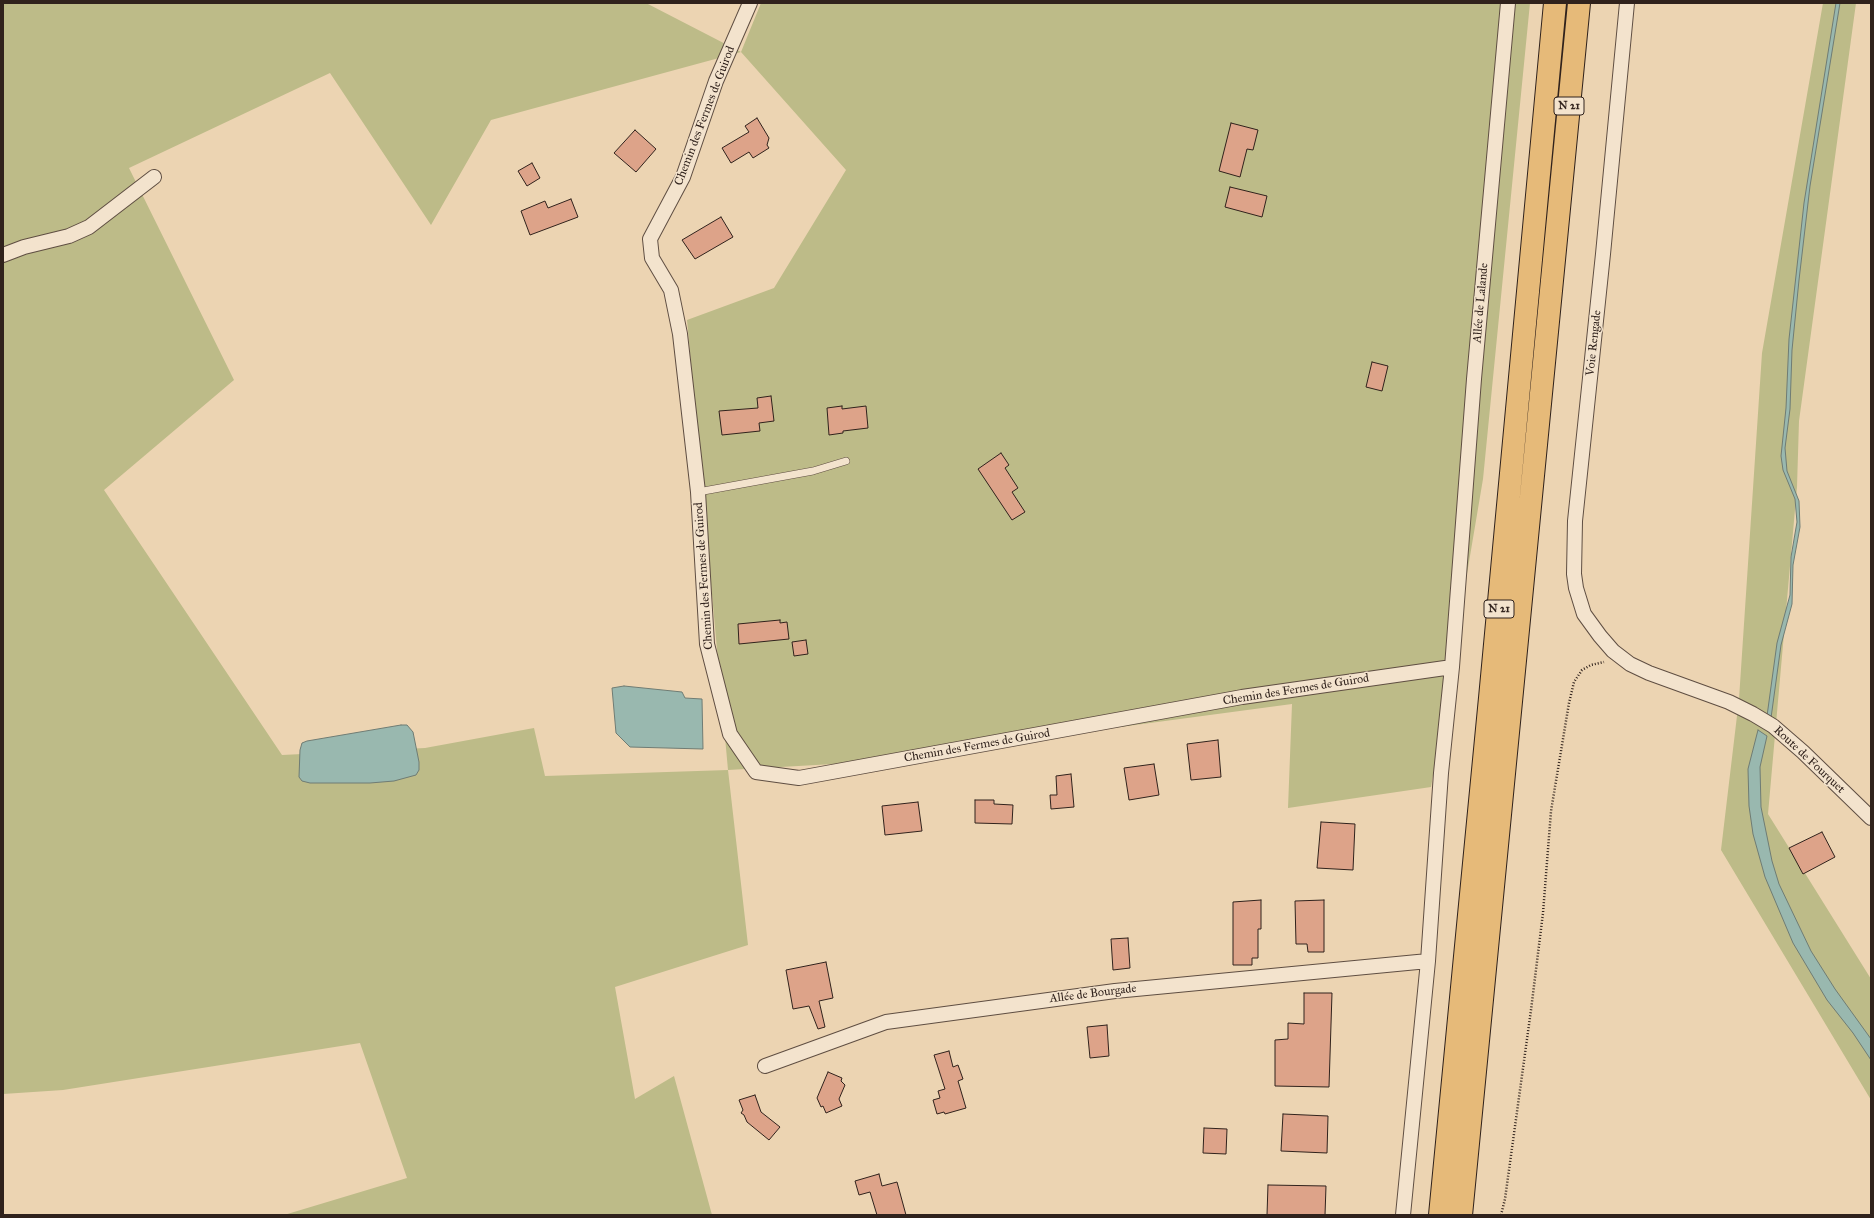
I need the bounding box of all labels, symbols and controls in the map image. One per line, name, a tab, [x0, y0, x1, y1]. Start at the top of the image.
street label: Chemin des Fermes de Guirod	[672, 44, 738, 188]
road number: N 21	[1554, 97, 1584, 115]
street label: Allée de Lalande	[1470, 262, 1492, 344]
street label: Voie Rengade	[1583, 309, 1605, 377]
street label: Chemin des Fermes de Guirod	[692, 502, 716, 650]
road number: N 21	[1484, 600, 1514, 618]
street label: Chemin des Fermes de Guirod	[1222, 671, 1370, 709]
street label: Route de Fourquet	[1770, 723, 1848, 797]
street label: Chemin des Fermes de Guirod	[903, 726, 1051, 766]
street label: Allée de Bourgade	[1049, 982, 1137, 1006]

